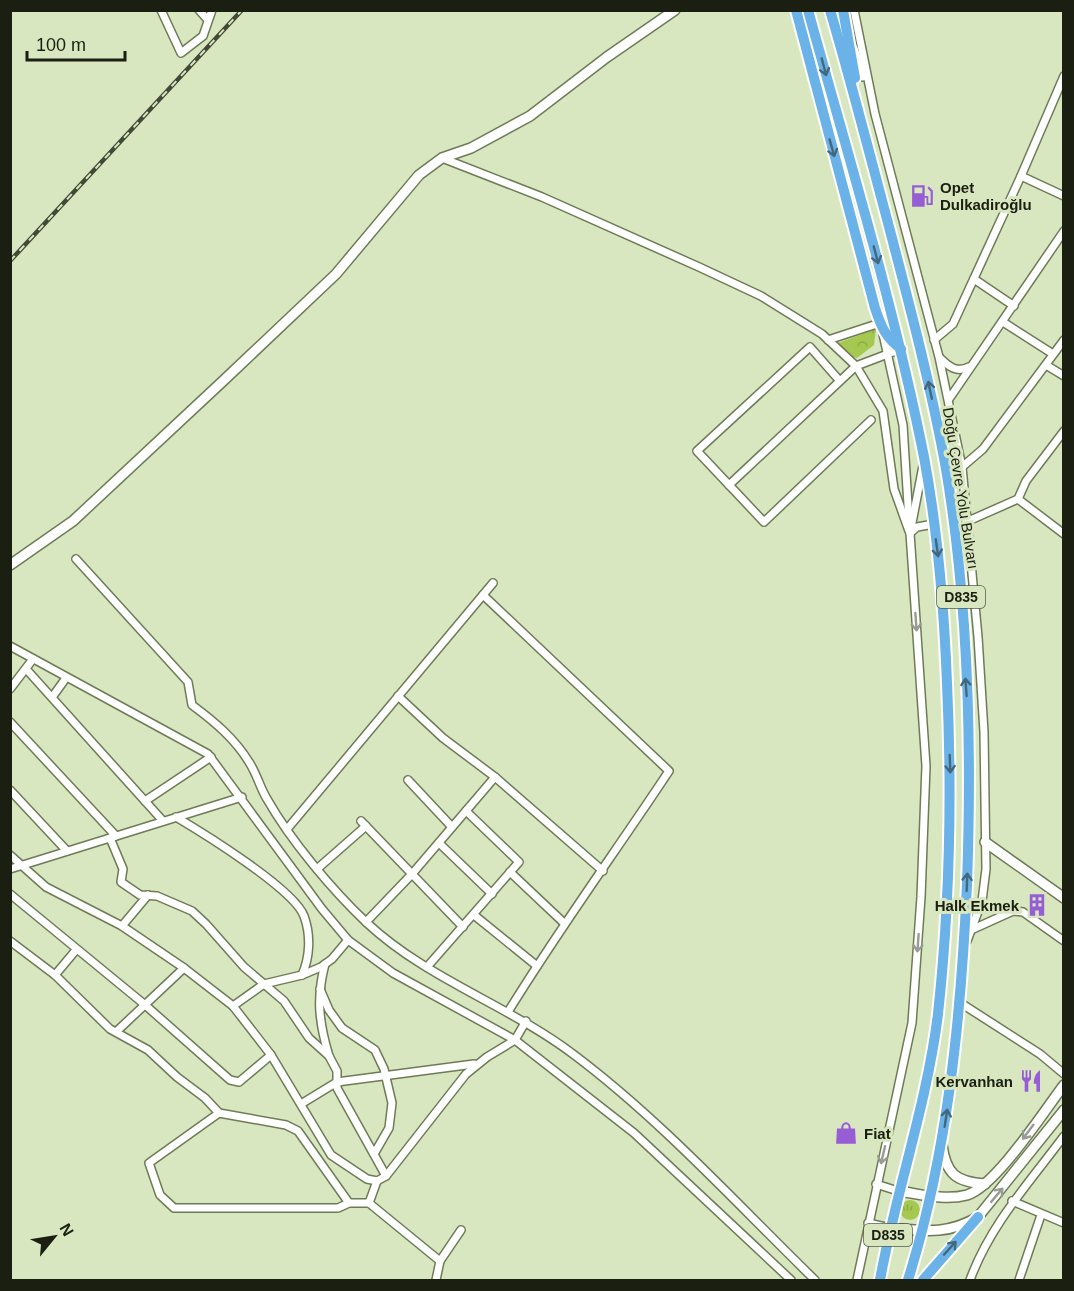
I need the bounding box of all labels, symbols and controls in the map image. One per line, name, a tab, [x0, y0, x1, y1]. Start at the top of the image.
scale bar	[27, 24, 124, 62]
text: 100 m	[36, 35, 86, 55]
one-way arrow	[818, 57, 830, 76]
one-way arrow	[827, 138, 838, 157]
place label: Opet Dulkadiroğlu	[940, 179, 1032, 213]
fuel station icon: Opet Dulkadiroğlu	[909, 183, 935, 209]
one-way arrow	[870, 245, 882, 264]
one-way arrow	[924, 381, 935, 400]
street label: Doğu Çevre Yolu Bulvarı	[940, 406, 982, 570]
one-way arrow	[932, 538, 943, 558]
road number: D835	[937, 586, 985, 608]
one-way arrow	[911, 612, 922, 632]
one-way arrow	[961, 678, 972, 698]
one-way arrow	[944, 753, 956, 773]
one-way arrow	[961, 873, 972, 893]
building icon: Halk Ekmek	[1024, 892, 1050, 918]
place label: Halk Ekmek	[935, 897, 1020, 914]
one-way arrow	[912, 932, 923, 952]
restaurant icon: Kervanhan	[1018, 1068, 1044, 1094]
place label: Kervanhan	[935, 1073, 1013, 1090]
one-way arrow	[940, 1109, 951, 1129]
shop icon: Fiat	[833, 1120, 859, 1146]
one-way arrow	[1022, 1123, 1034, 1139]
place label: Fiat	[864, 1125, 891, 1142]
one-way arrow	[877, 1145, 888, 1164]
one-way arrow	[991, 1187, 1004, 1203]
north arrow	[24, 1207, 84, 1267]
text: N	[56, 1220, 77, 1239]
road number: D835	[864, 1224, 912, 1246]
one-way arrow	[943, 1241, 957, 1256]

